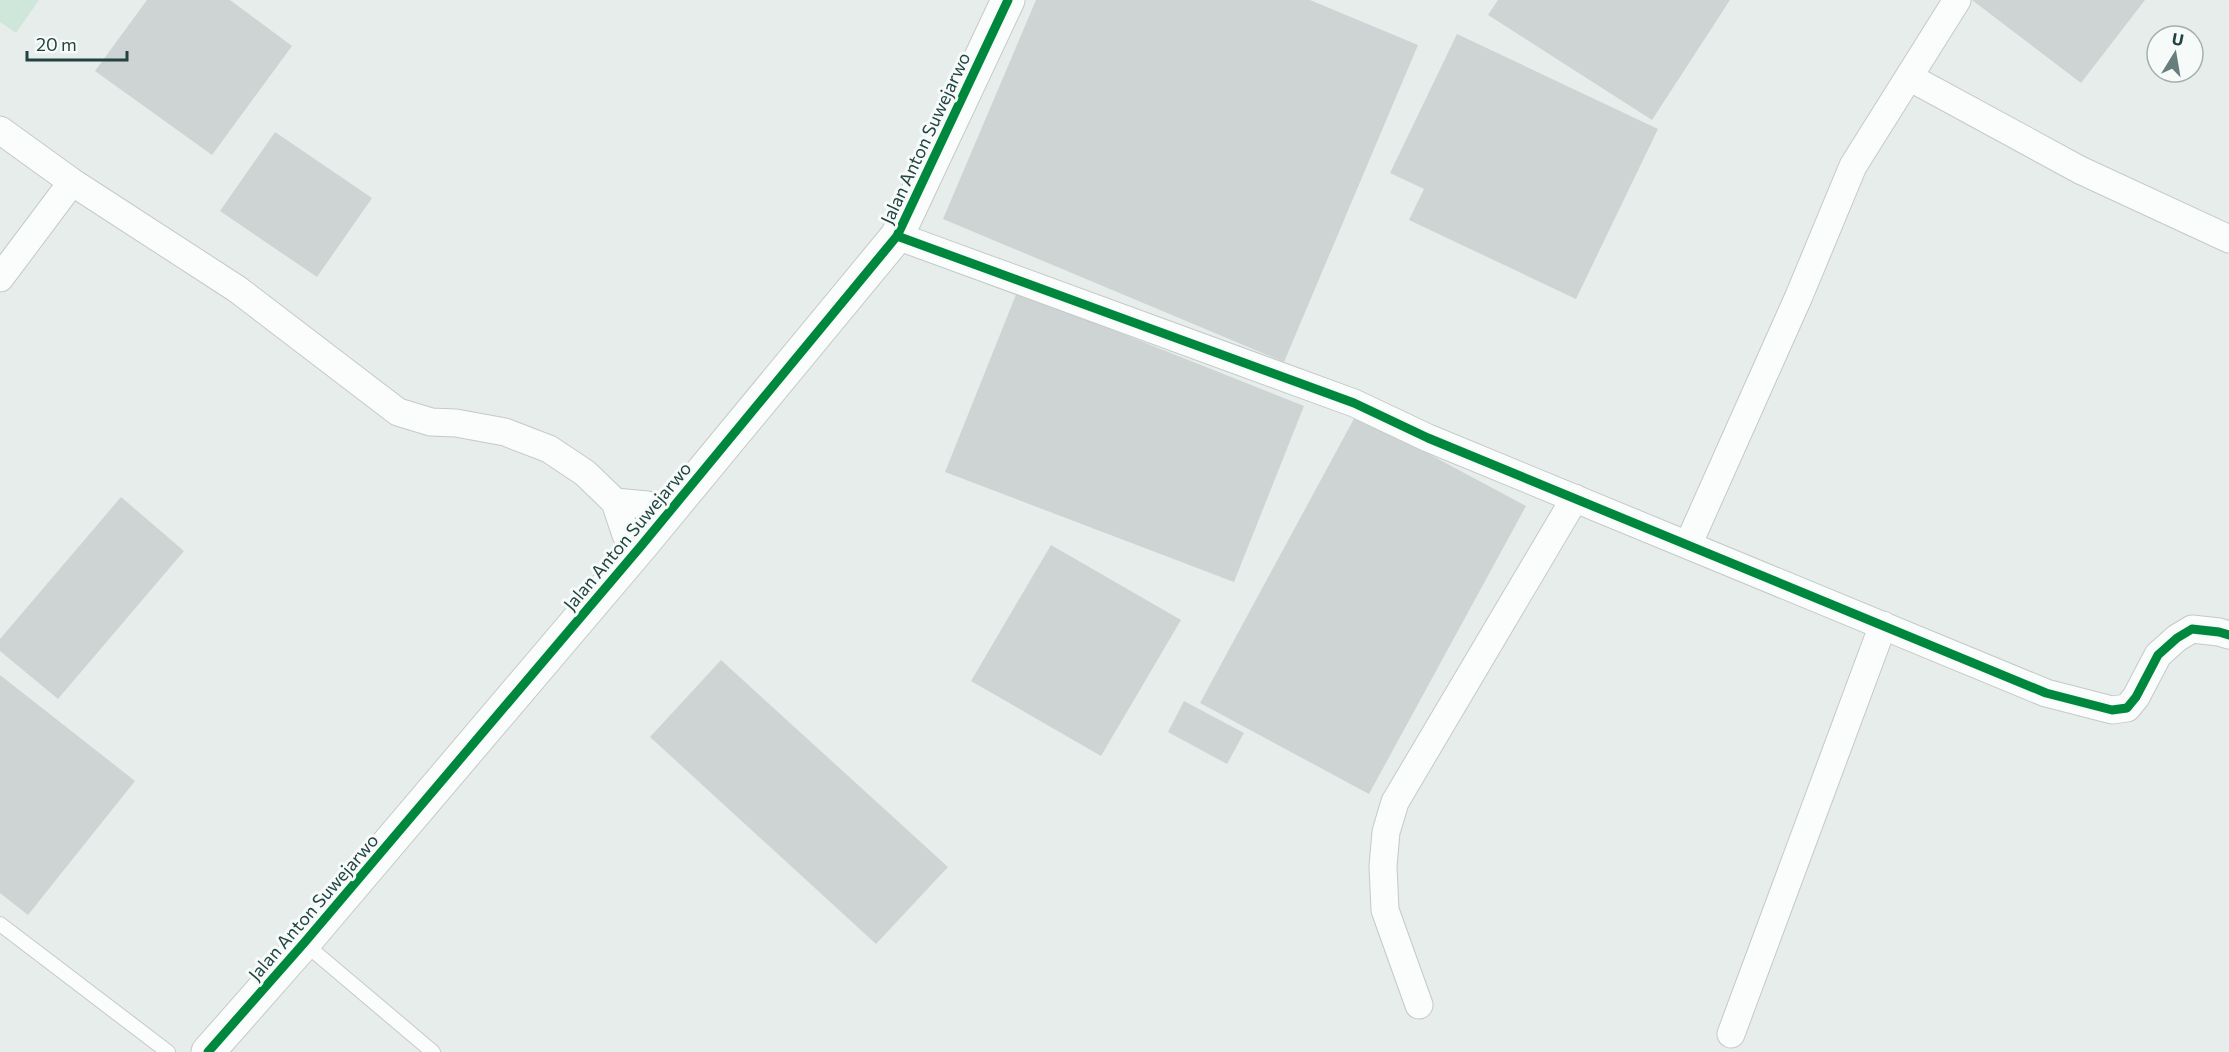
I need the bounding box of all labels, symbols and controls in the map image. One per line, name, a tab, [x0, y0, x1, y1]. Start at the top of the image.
scale bar	[27, 24, 128, 62]
north arrow	[2145, 24, 2205, 84]
text: U	[2170, 28, 2185, 49]
text: 20 m	[36, 33, 77, 55]
street label: Jalan Anton Suwejarwo	[875, 49, 975, 227]
street label: Jalan Anton Suwejarwo	[558, 457, 696, 615]
street label: Jalan Anton Suwejarwo	[243, 829, 383, 985]

